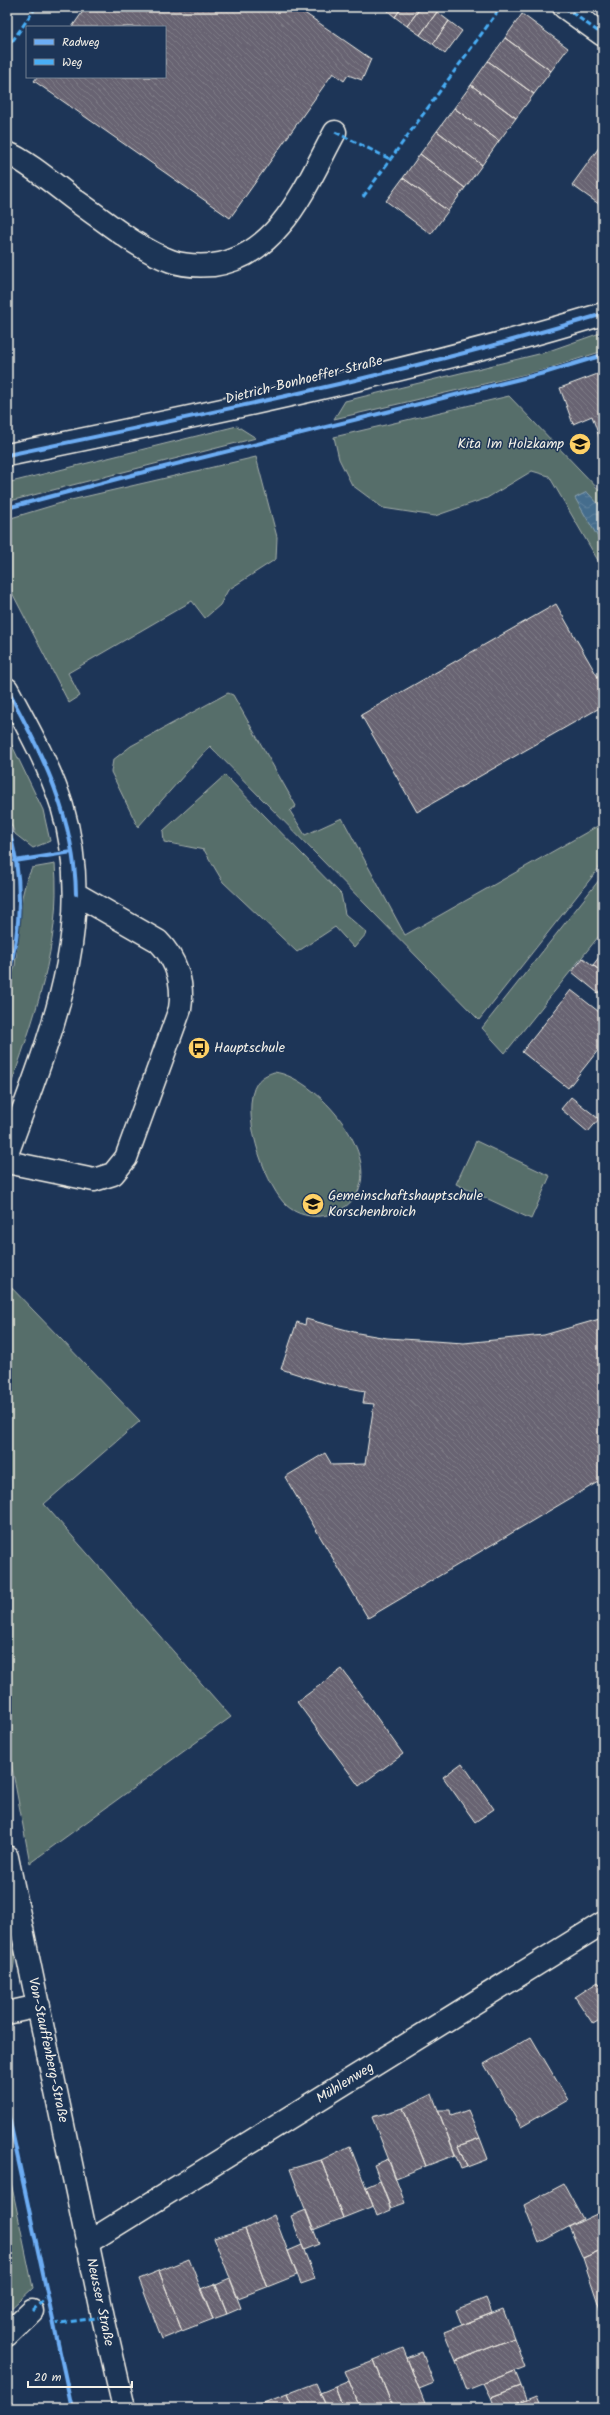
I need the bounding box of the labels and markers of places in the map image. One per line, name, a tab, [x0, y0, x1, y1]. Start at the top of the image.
school or university icon: Kita Im Holzkamp	[567, 431, 593, 457]
place label: Kita Im Holzkamp	[457, 433, 564, 455]
bus stop icon: Hauptschule	[186, 1035, 212, 1061]
place label: Hauptschule	[214, 1037, 286, 1059]
place label: Gemeinschaftshauptschule Korschenbroich	[328, 1185, 484, 1223]
school or university icon: Gemeinschaftshauptschule Korschenbroich	[300, 1191, 326, 1217]

